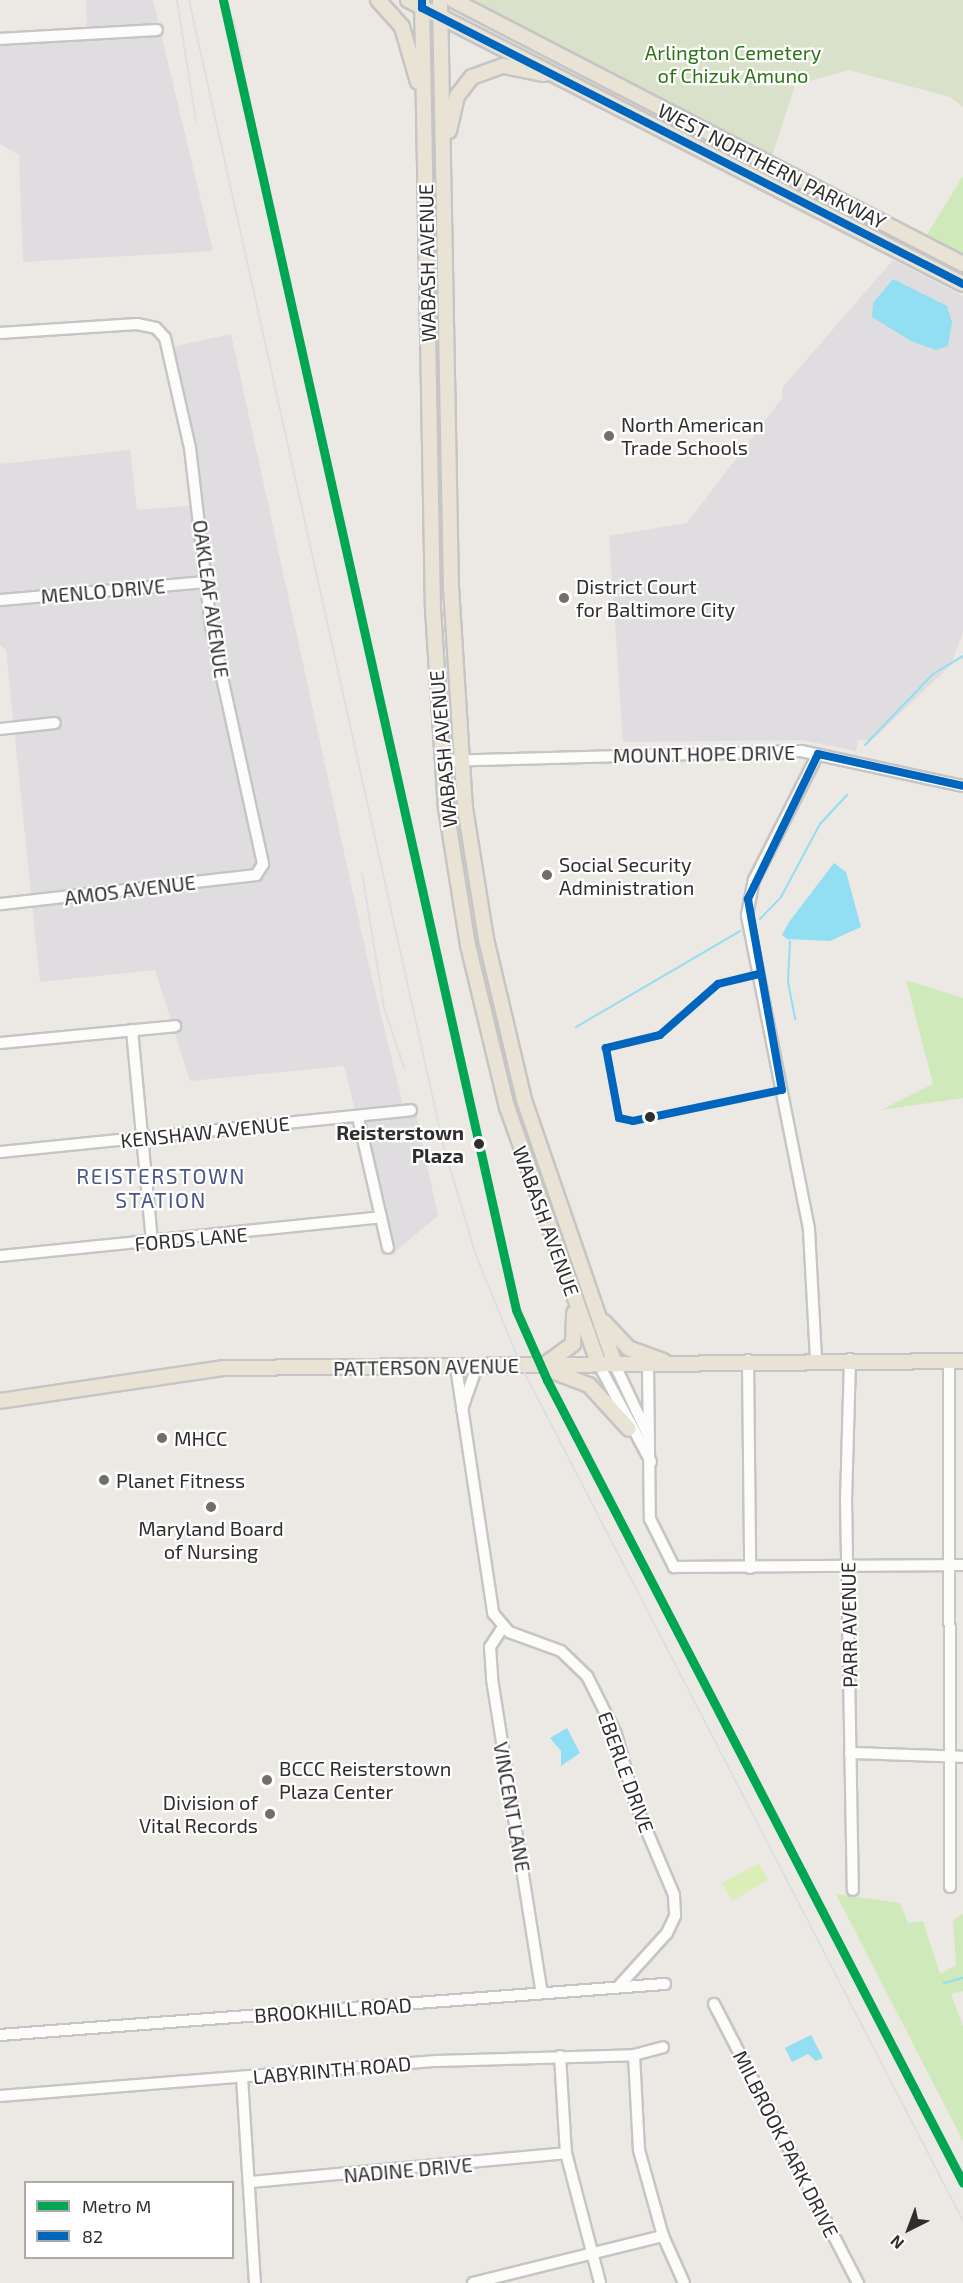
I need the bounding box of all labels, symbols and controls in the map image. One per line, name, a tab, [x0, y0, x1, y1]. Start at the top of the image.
park label: Arlington Cemetery of Chizuk Amuno	[645, 40, 821, 87]
street label: WEST NORTHERN PARKWAY	[654, 98, 890, 234]
street label: WABASH AVENUE	[414, 184, 440, 342]
place label: North American Trade Schools	[621, 412, 764, 459]
marker: North American Trade Schools	[602, 429, 616, 443]
street label: OAKLEAF AVENUE	[188, 518, 234, 680]
street label: MENLO DRIVE	[40, 574, 166, 608]
place label: District Court for Baltimore City	[576, 574, 735, 621]
marker: District Court for Baltimore City	[557, 591, 571, 605]
street label: WABASH AVENUE	[424, 669, 462, 829]
street label: MOUNT HOPE DRIVE	[612, 740, 796, 768]
place label: Social Security Administration	[559, 852, 694, 899]
marker: Social Security Administration	[540, 868, 554, 882]
street label: AMOS AVENUE	[63, 870, 197, 910]
street label: KENSHAW AVENUE	[119, 1111, 291, 1153]
unlabelled marker	[644, 1111, 656, 1123]
place label: Reisterstown Plaza	[336, 1120, 464, 1167]
marker: Reisterstown Plaza	[469, 1134, 489, 1154]
street label: WABASH AVENUE	[508, 1142, 584, 1300]
district label: REISTERSTOWN STATION	[76, 1163, 246, 1213]
street label: FORDS LANE	[133, 1222, 249, 1256]
street label: PATTERSON AVENUE	[333, 1353, 519, 1381]
place label: MHCC	[174, 1426, 227, 1450]
marker: MHCC	[155, 1431, 169, 1445]
place label: Planet Fitness	[116, 1468, 245, 1492]
marker: Planet Fitness	[97, 1473, 111, 1487]
marker: Maryland Board of Nursing	[204, 1500, 218, 1514]
place label: Maryland Board of Nursing	[138, 1516, 284, 1563]
street label: PARR AVENUE	[836, 1562, 862, 1688]
street label: EBERLE DRIVE	[593, 1708, 659, 1836]
street label: VINCENT LANE	[489, 1740, 535, 1874]
place label: BCCC Reisterstown Plaza Center	[279, 1756, 451, 1803]
marker: BCCC Reisterstown Plaza Center	[260, 1773, 274, 1787]
place label: Division of Vital Records	[138, 1790, 258, 1837]
marker: Division of Vital Records	[263, 1807, 277, 1821]
street label: BROOKHILL ROAD	[253, 1993, 413, 2027]
street label: MILBROOK PARK DRIVE	[728, 2046, 844, 2242]
street label: LABYRINTH ROAD	[252, 2051, 412, 2089]
street label: NADINE DRIVE	[343, 2152, 473, 2188]
legend	[24, 2181, 234, 2259]
text: Metro M	[82, 2195, 151, 2217]
north arrow	[879, 2199, 939, 2259]
text: 82	[82, 2225, 103, 2247]
text: N	[886, 2232, 907, 2254]

